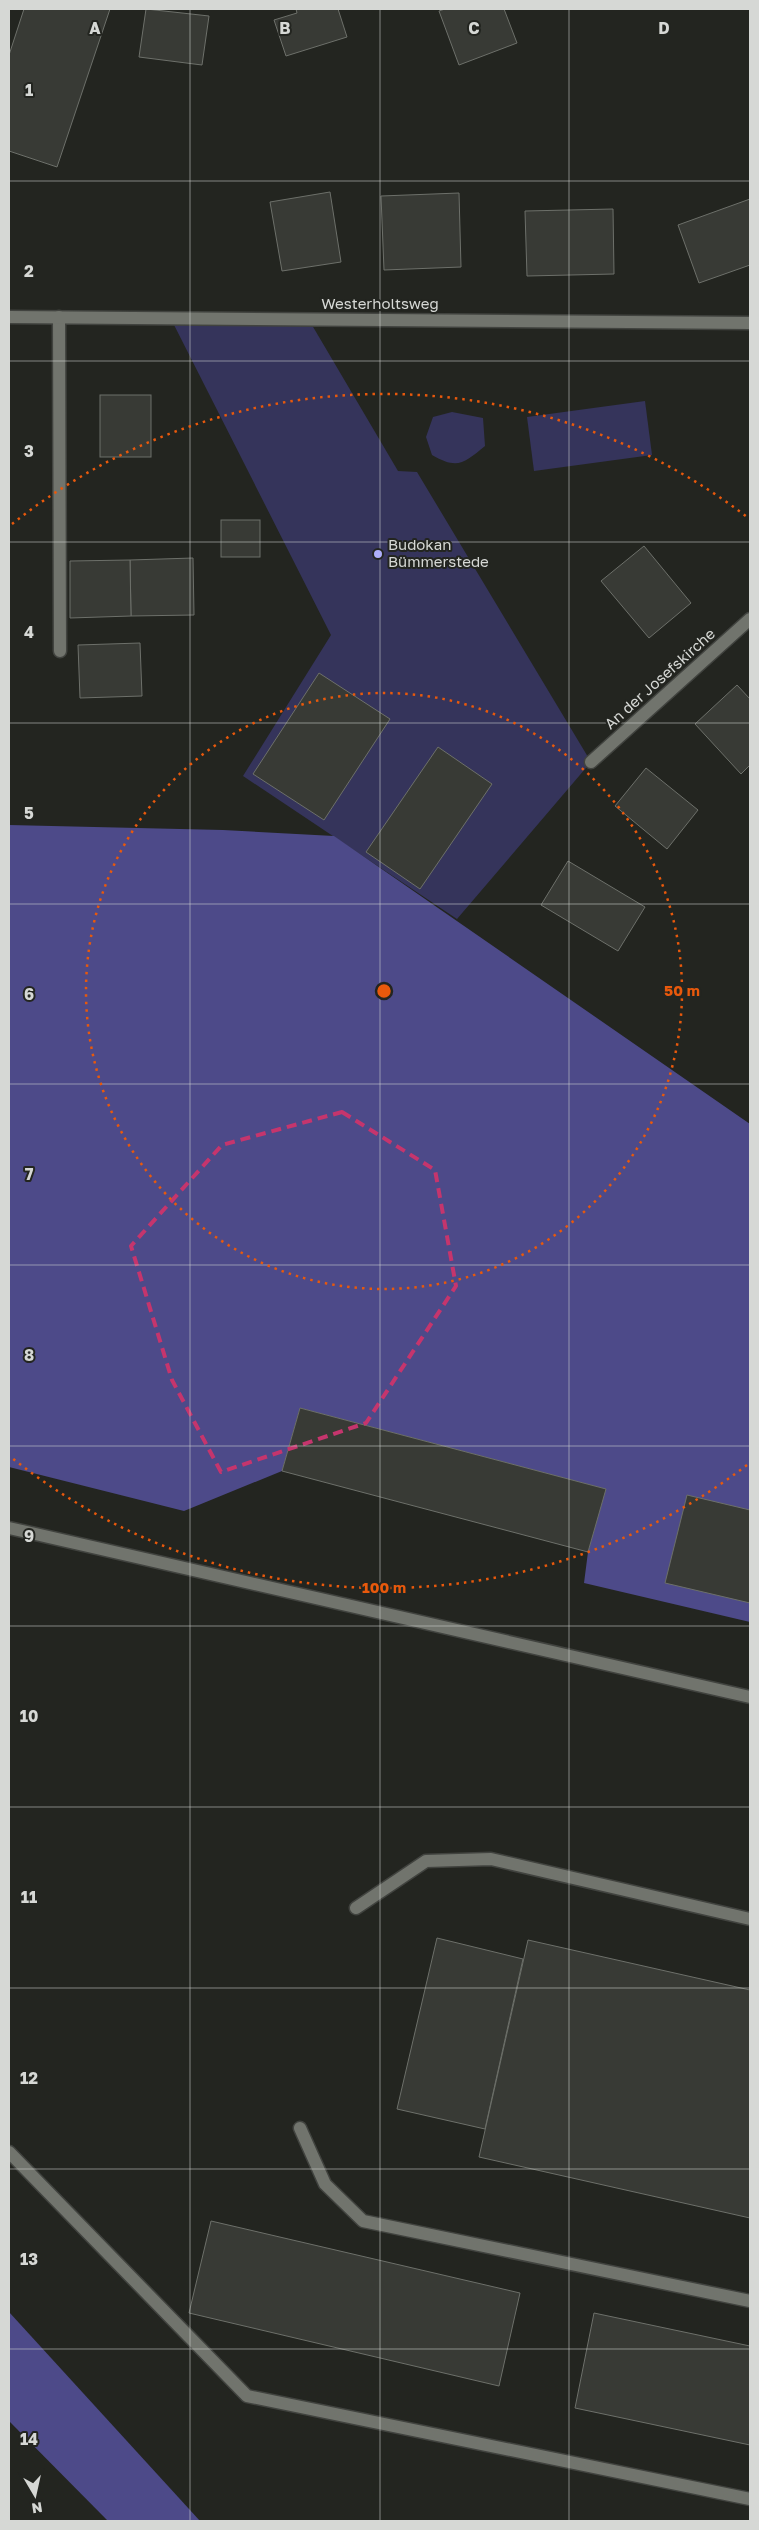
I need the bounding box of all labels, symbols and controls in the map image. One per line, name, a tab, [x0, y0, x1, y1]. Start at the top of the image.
text: A	[89, 18, 101, 38]
text: B	[279, 18, 291, 38]
text: C	[468, 18, 480, 38]
text: D	[658, 18, 670, 38]
text: 1	[25, 80, 33, 100]
text: 2	[24, 261, 34, 281]
street label: Westerholtsweg	[321, 294, 439, 312]
text: 3	[24, 441, 34, 461]
place label: Budokan Bümmerstede	[388, 535, 489, 570]
marker: Budokan Bümmerstede	[372, 548, 384, 560]
text: 4	[24, 622, 34, 642]
street label: An der Josefskirche	[601, 624, 718, 732]
text: 5	[24, 803, 34, 823]
text: 50 m	[664, 981, 700, 999]
centre of rings	[375, 982, 393, 1000]
text: 6	[24, 984, 34, 1004]
text: 7	[25, 1164, 34, 1184]
text: 8	[24, 1345, 34, 1365]
text: 9	[24, 1526, 34, 1546]
text: 100 m	[362, 1578, 406, 1596]
text: 10	[20, 1706, 38, 1726]
text: 11	[21, 1887, 37, 1907]
text: 12	[20, 2068, 38, 2088]
text: 13	[20, 2249, 38, 2269]
text: 14	[20, 2429, 38, 2449]
north arrow	[10, 2470, 60, 2520]
text: N	[31, 2499, 44, 2518]

